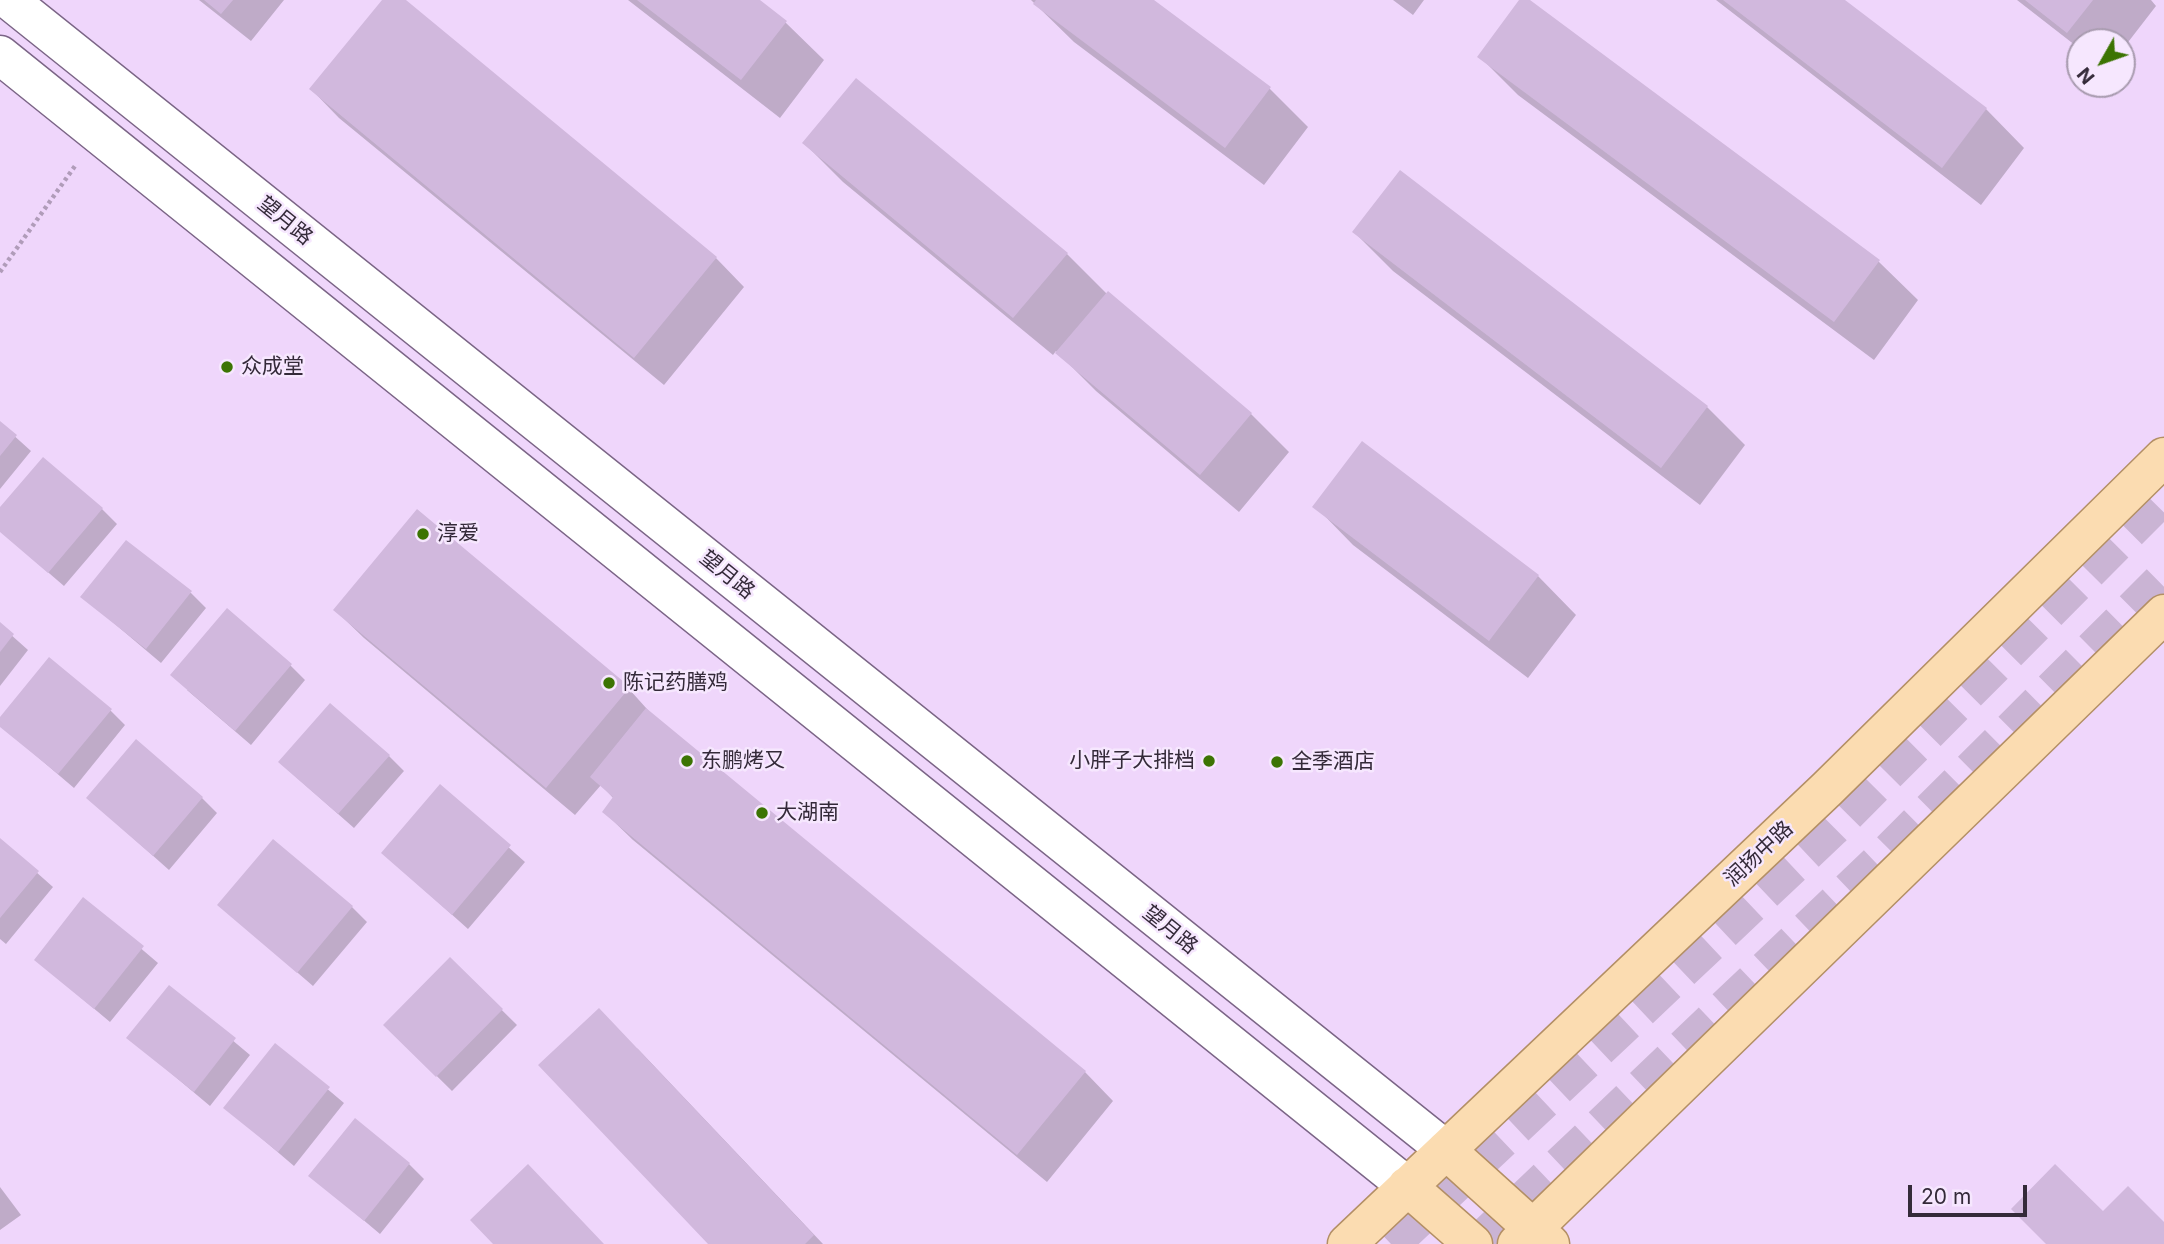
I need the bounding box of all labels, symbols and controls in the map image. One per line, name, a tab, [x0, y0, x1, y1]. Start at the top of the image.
north arrow	[2066, 28, 2136, 98]
text: N	[2073, 63, 2100, 88]
street label: 望月路	[253, 191, 317, 251]
place label: 众成堂	[241, 354, 304, 380]
marker: 众成堂	[219, 359, 235, 375]
place label: 淳爱	[437, 521, 479, 547]
marker: 淳爱	[415, 526, 431, 542]
street label: 望月路	[695, 545, 759, 605]
place label: 陈记药膳鸡	[623, 670, 728, 696]
marker: 陈记药膳鸡	[601, 675, 617, 691]
place label: 东鹏烤又	[701, 748, 785, 774]
place label: 小胖子大排档	[1069, 748, 1195, 774]
place label: 全季酒店	[1291, 749, 1375, 775]
marker: 东鹏烤又	[679, 753, 695, 769]
marker: 小胖子大排档	[1201, 753, 1217, 769]
marker: 全季酒店	[1269, 754, 1285, 770]
place label: 大湖南	[776, 800, 839, 826]
marker: 大湖南	[754, 805, 770, 821]
street label: 润扬中路	[1720, 816, 1798, 892]
street label: 望月路	[1138, 900, 1202, 960]
scale bar	[1912, 1170, 2031, 1214]
text: 20 m	[1921, 1184, 1971, 1209]

